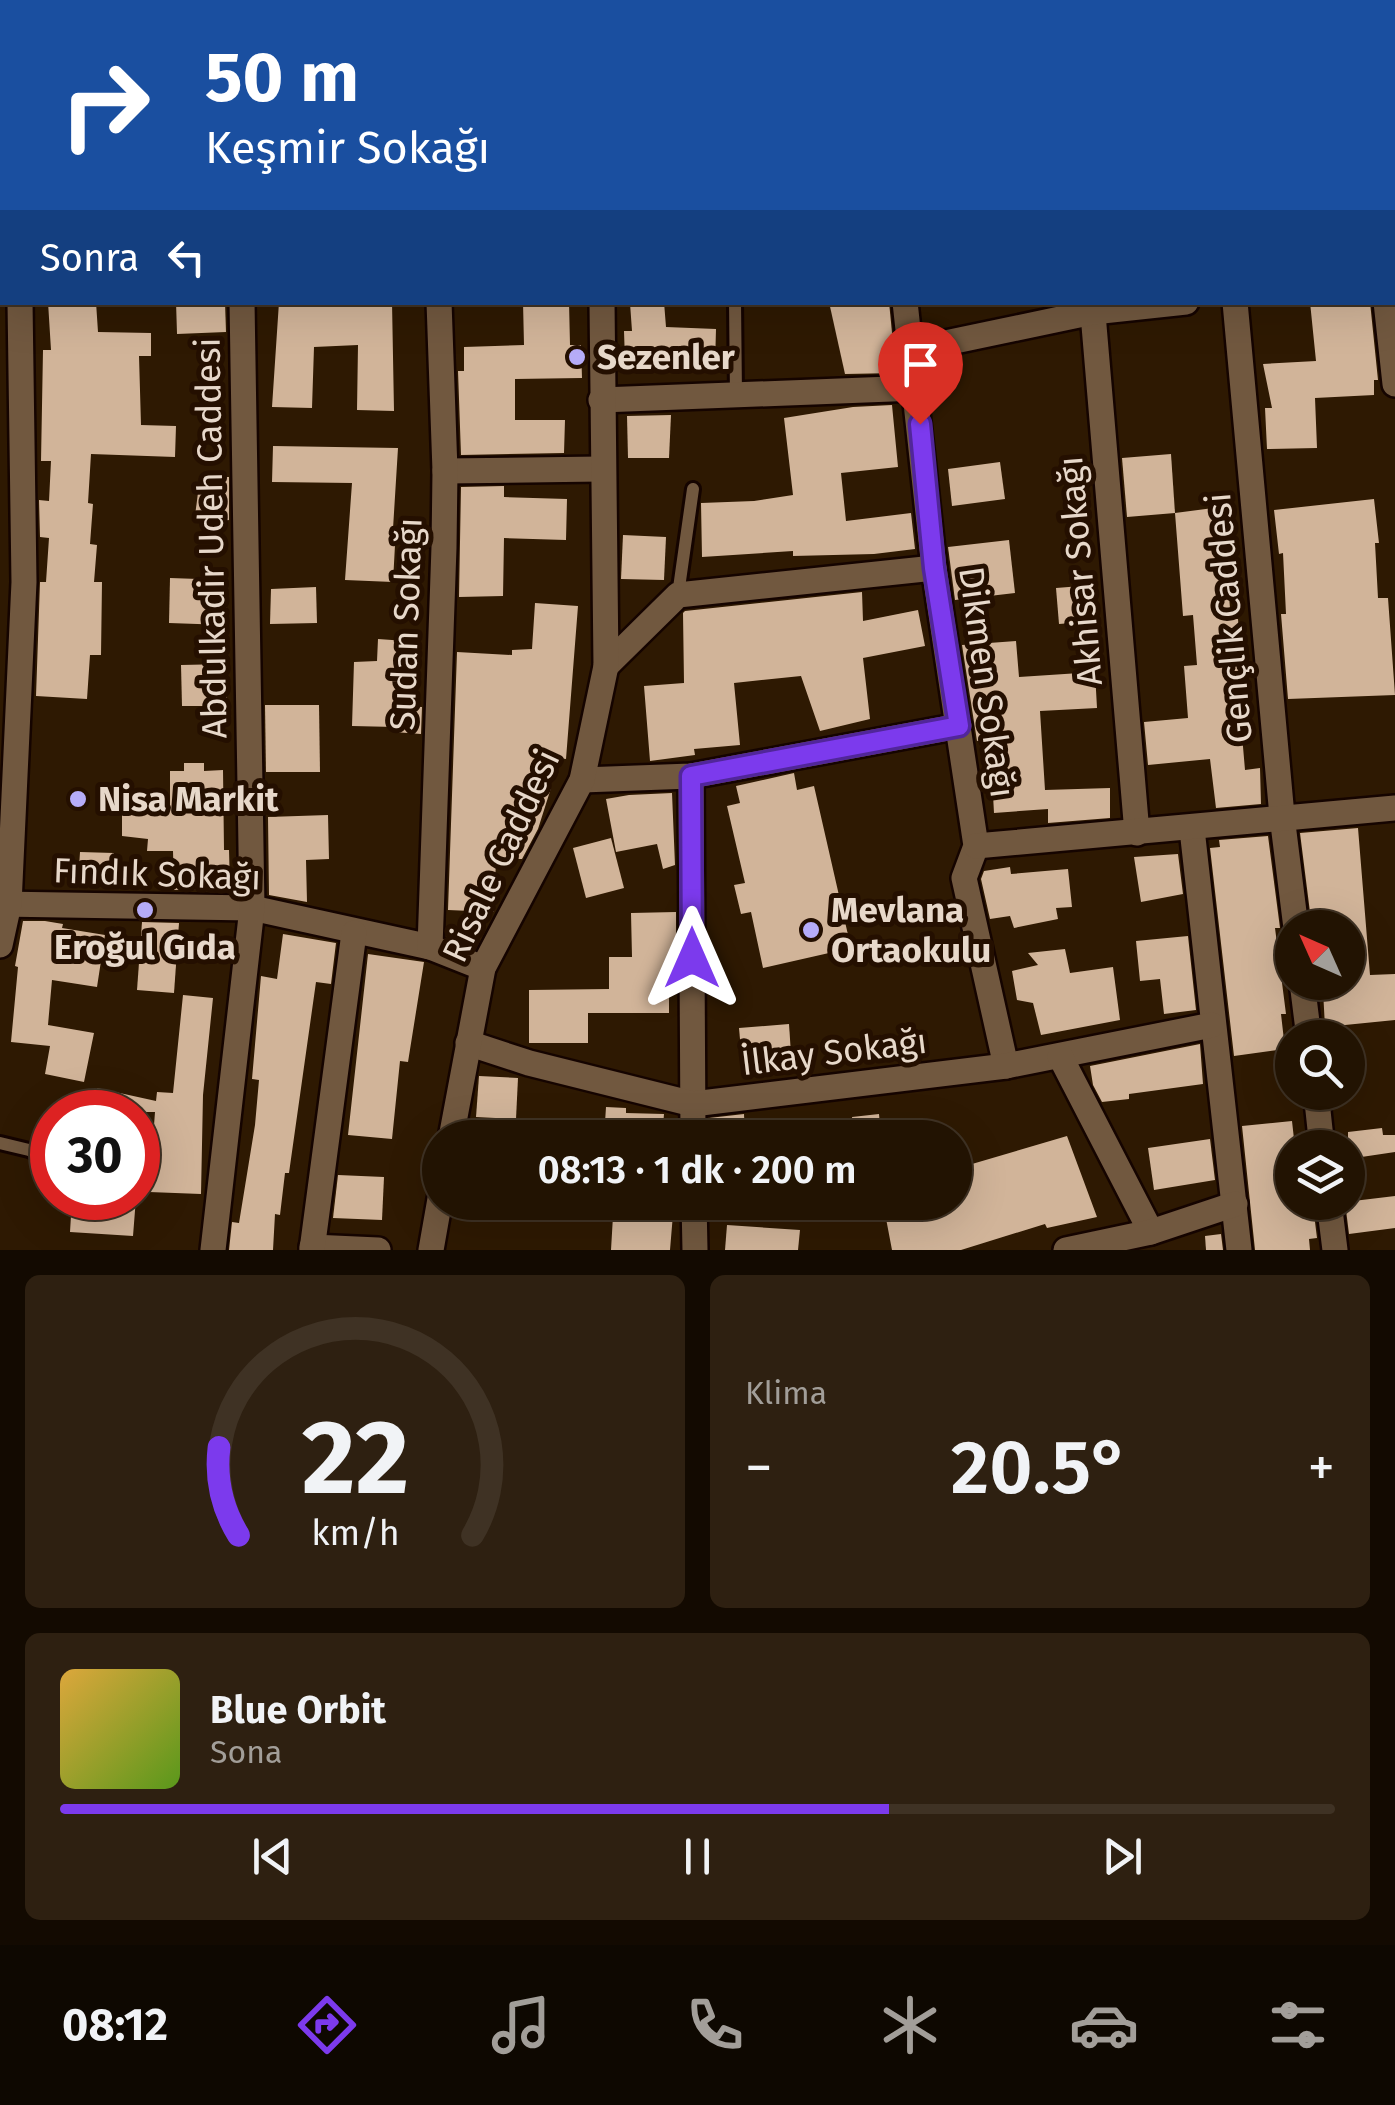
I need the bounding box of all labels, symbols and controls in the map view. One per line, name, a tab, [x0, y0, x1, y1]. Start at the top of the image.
text: 50 m	[205, 36, 359, 120]
icon: right	[40, 40, 170, 170]
text: Keşmir Sokağı	[205, 121, 490, 175]
icon: left	[159, 230, 214, 285]
text: Sonra	[40, 235, 139, 281]
pin	[878, 322, 963, 425]
place label: Sezenler	[597, 336, 736, 378]
street label: Abdulkadir Udeh Caddesi	[187, 337, 235, 739]
icon: arrive	[893, 337, 948, 392]
marker: Sezenler	[566, 346, 588, 368]
street label: Akhisar Sokağı	[1049, 455, 1111, 687]
street label: Gençlik Caddesi	[1197, 491, 1261, 745]
street label: Sudan Sokağı	[381, 517, 431, 731]
street label: Dikmen Sokağı	[950, 564, 1024, 800]
street label: Risale Caddesi	[433, 743, 569, 969]
place label: Nisa Markit	[98, 778, 279, 820]
marker: Nisa Markit	[67, 788, 89, 810]
street label: Fındık Sokağı	[52, 849, 262, 899]
place label: Mevlana Ortaokulu	[831, 889, 991, 971]
marker: Eroğul Gıda	[134, 899, 156, 921]
position arrow	[640, 906, 744, 1010]
north arrow	[1275, 910, 1365, 1000]
map controls	[1275, 910, 1365, 1220]
marker: Mevlana Ortaokulu	[800, 919, 822, 941]
place label: Eroğul Gıda	[54, 926, 236, 968]
street label: İlkay Sokağı	[739, 1020, 929, 1084]
button: search	[1275, 1020, 1365, 1110]
speed limit sign: 30	[30, 1090, 160, 1220]
button: layers	[1275, 1130, 1365, 1220]
text: 08:13 · 1 dk · 200 m	[538, 1147, 856, 1193]
text: Klima	[745, 1374, 827, 1412]
text: 22	[301, 1396, 409, 1521]
text: 20.5°	[951, 1423, 1129, 1513]
text: −	[745, 1435, 773, 1501]
text: +	[1308, 1435, 1335, 1501]
text: km/h	[311, 1512, 399, 1554]
text: Blue Orbit	[210, 1687, 386, 1733]
text: Sona	[210, 1733, 282, 1771]
icon: previous	[245, 1829, 300, 1884]
icon: pause	[670, 1829, 725, 1884]
icon: next	[1095, 1829, 1150, 1884]
icon: directions	[292, 1990, 362, 2060]
icon: music	[486, 1990, 556, 2060]
icon: phone	[680, 1990, 750, 2060]
icon: climate	[875, 1990, 945, 2060]
icon: car	[1069, 1990, 1139, 2060]
icon: filters	[1263, 1990, 1333, 2060]
text: 08:12	[62, 1998, 168, 2052]

